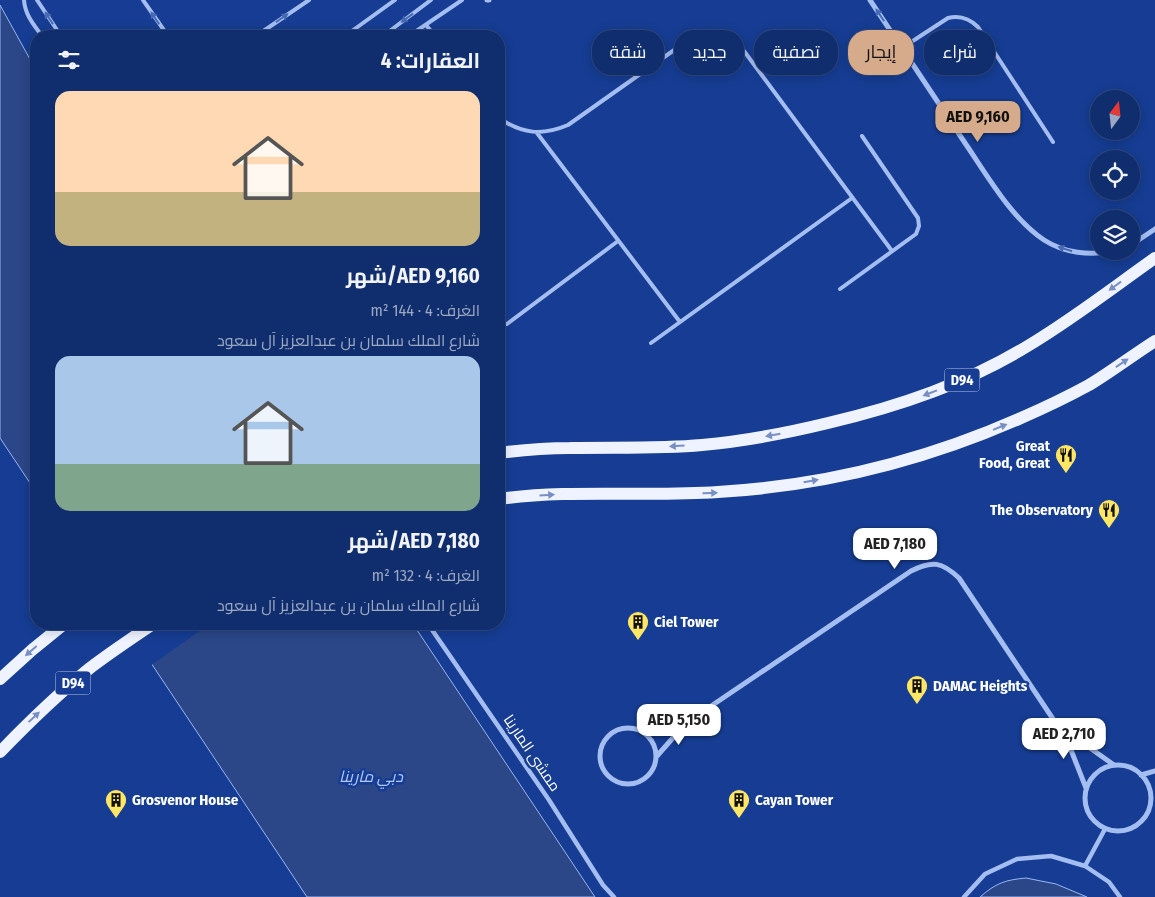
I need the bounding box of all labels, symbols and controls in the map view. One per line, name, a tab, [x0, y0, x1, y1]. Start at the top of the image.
one-way arrow	[875, 8, 885, 22]
one-way arrow	[45, 11, 54, 25]
one-way arrow	[150, 11, 160, 25]
one-way arrow	[276, 13, 289, 23]
one-way arrow	[401, 13, 414, 24]
chip: شقة	[592, 30, 664, 75]
chip: جديد	[674, 30, 744, 75]
chip: تصفية	[754, 30, 838, 75]
chip: إيجار	[848, 30, 914, 75]
chip: شراء	[924, 30, 995, 75]
icon: filters	[55, 46, 83, 74]
text: العقارات: 4	[381, 48, 480, 74]
north arrow	[1090, 90, 1140, 140]
map controls	[1090, 90, 1140, 260]
pin: AED 9,160	[921, 100, 1035, 143]
text: AED 9,160	[946, 107, 1010, 126]
icon: home	[223, 123, 313, 213]
button: locate	[1090, 150, 1140, 200]
button: layers	[1090, 210, 1140, 260]
one-way arrow	[1058, 245, 1073, 253]
text: AED 9,160/شهر	[346, 263, 480, 289]
one-way arrow	[1109, 281, 1122, 291]
text: الغرف: 4 · 144 m²	[370, 301, 480, 320]
text: شارع الملك سلمان بن عبدالعزيز آل سعود	[217, 331, 480, 350]
one-way arrow	[1115, 358, 1129, 367]
road number: D94	[944, 368, 980, 392]
icon: home	[223, 388, 313, 478]
one-way arrow	[922, 389, 937, 397]
one-way arrow	[993, 422, 1007, 430]
one-way arrow	[765, 431, 781, 439]
place label: Great Food, Great	[979, 437, 1051, 472]
one-way arrow	[668, 443, 684, 451]
restaurant icon: Great Food, Great	[1054, 443, 1078, 474]
one-way arrow	[803, 477, 819, 485]
one-way arrow	[702, 488, 718, 496]
one-way arrow	[540, 491, 556, 499]
restaurant icon: The Observatory	[1097, 498, 1121, 529]
place label: The Observatory	[990, 501, 1094, 519]
text: AED 7,180/شهر	[348, 528, 480, 554]
pin: AED 7,180	[838, 528, 952, 570]
text: AED 7,180	[864, 534, 926, 553]
text: الغرف: 4 · 132 m²	[372, 566, 480, 585]
text: شارع الملك سلمان بن عبدالعزيز آل سعود	[217, 596, 480, 615]
building icon: Ciel Tower	[626, 610, 650, 641]
place label: Ciel Tower	[654, 613, 719, 631]
one-way arrow	[25, 645, 38, 656]
road number: D94	[56, 671, 90, 694]
building icon: DAMAC Heights	[905, 674, 929, 705]
place label: DAMAC Heights	[933, 677, 1028, 695]
pin: AED 5,150	[622, 704, 736, 746]
text: AED 5,150	[648, 710, 710, 729]
one-way arrow	[28, 711, 40, 723]
street label: ممشى المارينا	[499, 711, 564, 795]
pin: AED 2,710	[1007, 718, 1121, 760]
text: AED 2,710	[1033, 724, 1095, 743]
water label: دبي مارينا	[339, 767, 404, 789]
building icon: Grosvenor House	[104, 788, 128, 819]
building icon: Cayan Tower	[727, 788, 751, 819]
place label: Grosvenor House	[132, 791, 239, 809]
place label: Cayan Tower	[755, 791, 834, 809]

